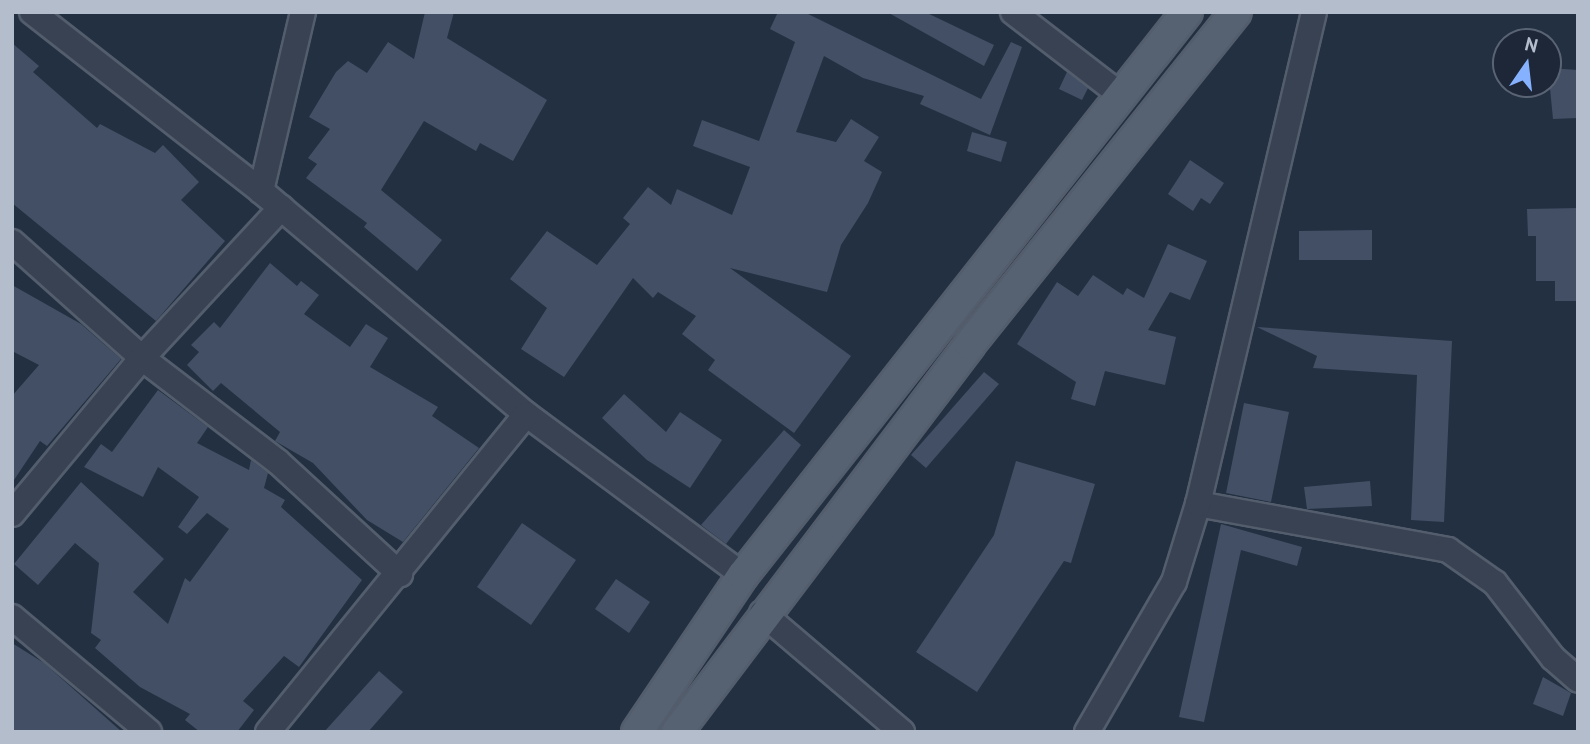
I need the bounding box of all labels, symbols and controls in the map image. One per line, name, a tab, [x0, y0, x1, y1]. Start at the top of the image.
north arrow	[1492, 28, 1562, 98]
text: N	[1523, 31, 1541, 58]

